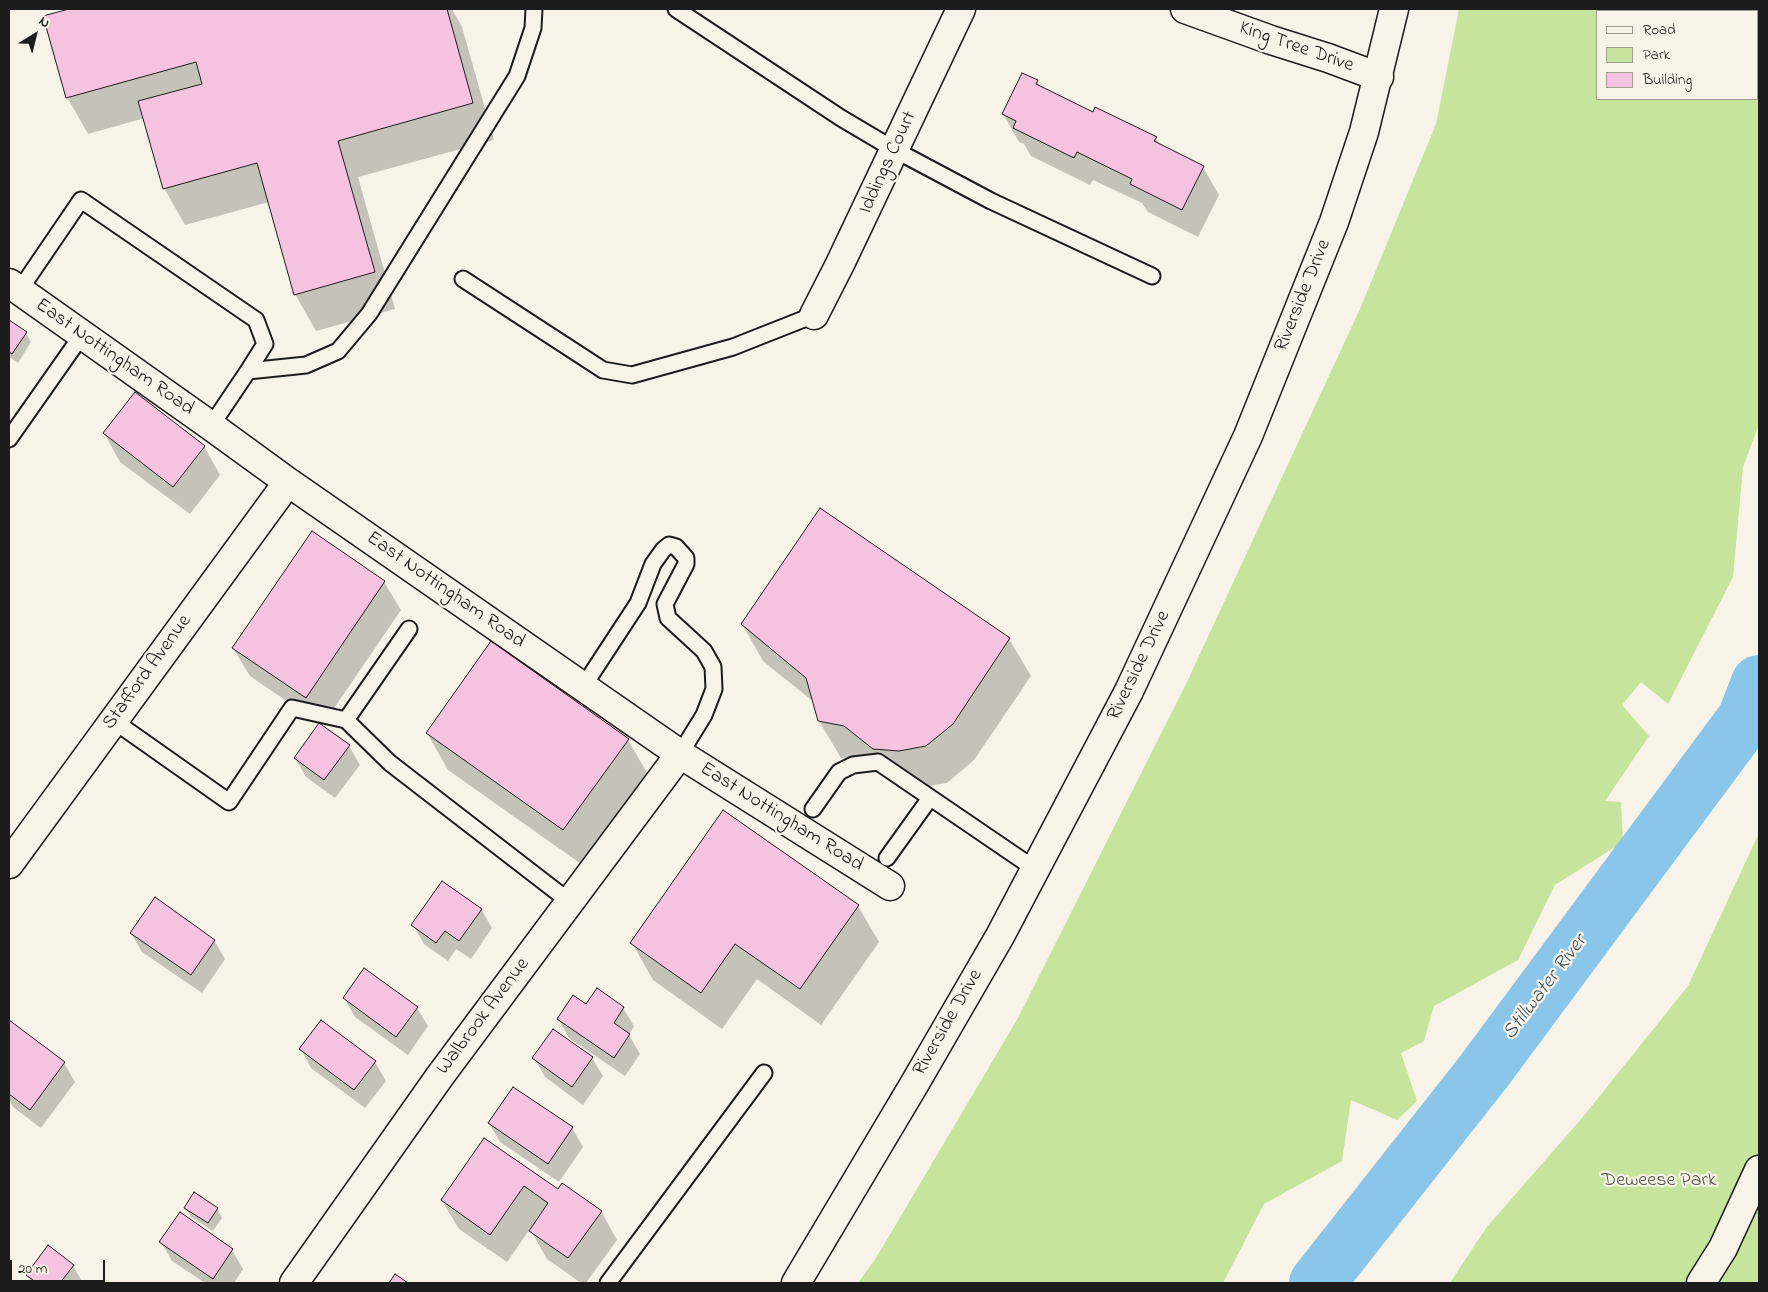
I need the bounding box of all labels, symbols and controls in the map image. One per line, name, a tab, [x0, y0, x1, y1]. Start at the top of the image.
north arrow	[10, 10, 60, 60]
legend	[1596, 10, 1758, 100]
text: N	[34, 11, 54, 34]
street label: King Tree Drive	[1236, 17, 1356, 79]
text: Road	[1643, 19, 1676, 41]
text: Park	[1643, 44, 1670, 66]
text: Building	[1643, 69, 1692, 91]
street label: Iddings Court	[855, 108, 923, 218]
street label: Riverside Drive	[1271, 236, 1337, 356]
street label: East Nottingham Road	[30, 294, 198, 422]
street label: East Nottingham Road	[361, 527, 529, 655]
street label: Riverside Drive	[1103, 607, 1177, 725]
street label: Stafford Avenue	[98, 611, 198, 735]
street label: East Nottingham Road	[695, 758, 867, 878]
water label: Stillwater River	[1498, 931, 1594, 1045]
street label: Walbrook Avenue	[432, 954, 536, 1080]
street label: Riverside Drive	[909, 966, 989, 1080]
park label: Deweese Park	[1602, 1170, 1716, 1194]
scale bar	[12, 1250, 108, 1282]
text: 20 m	[18, 1258, 47, 1280]

